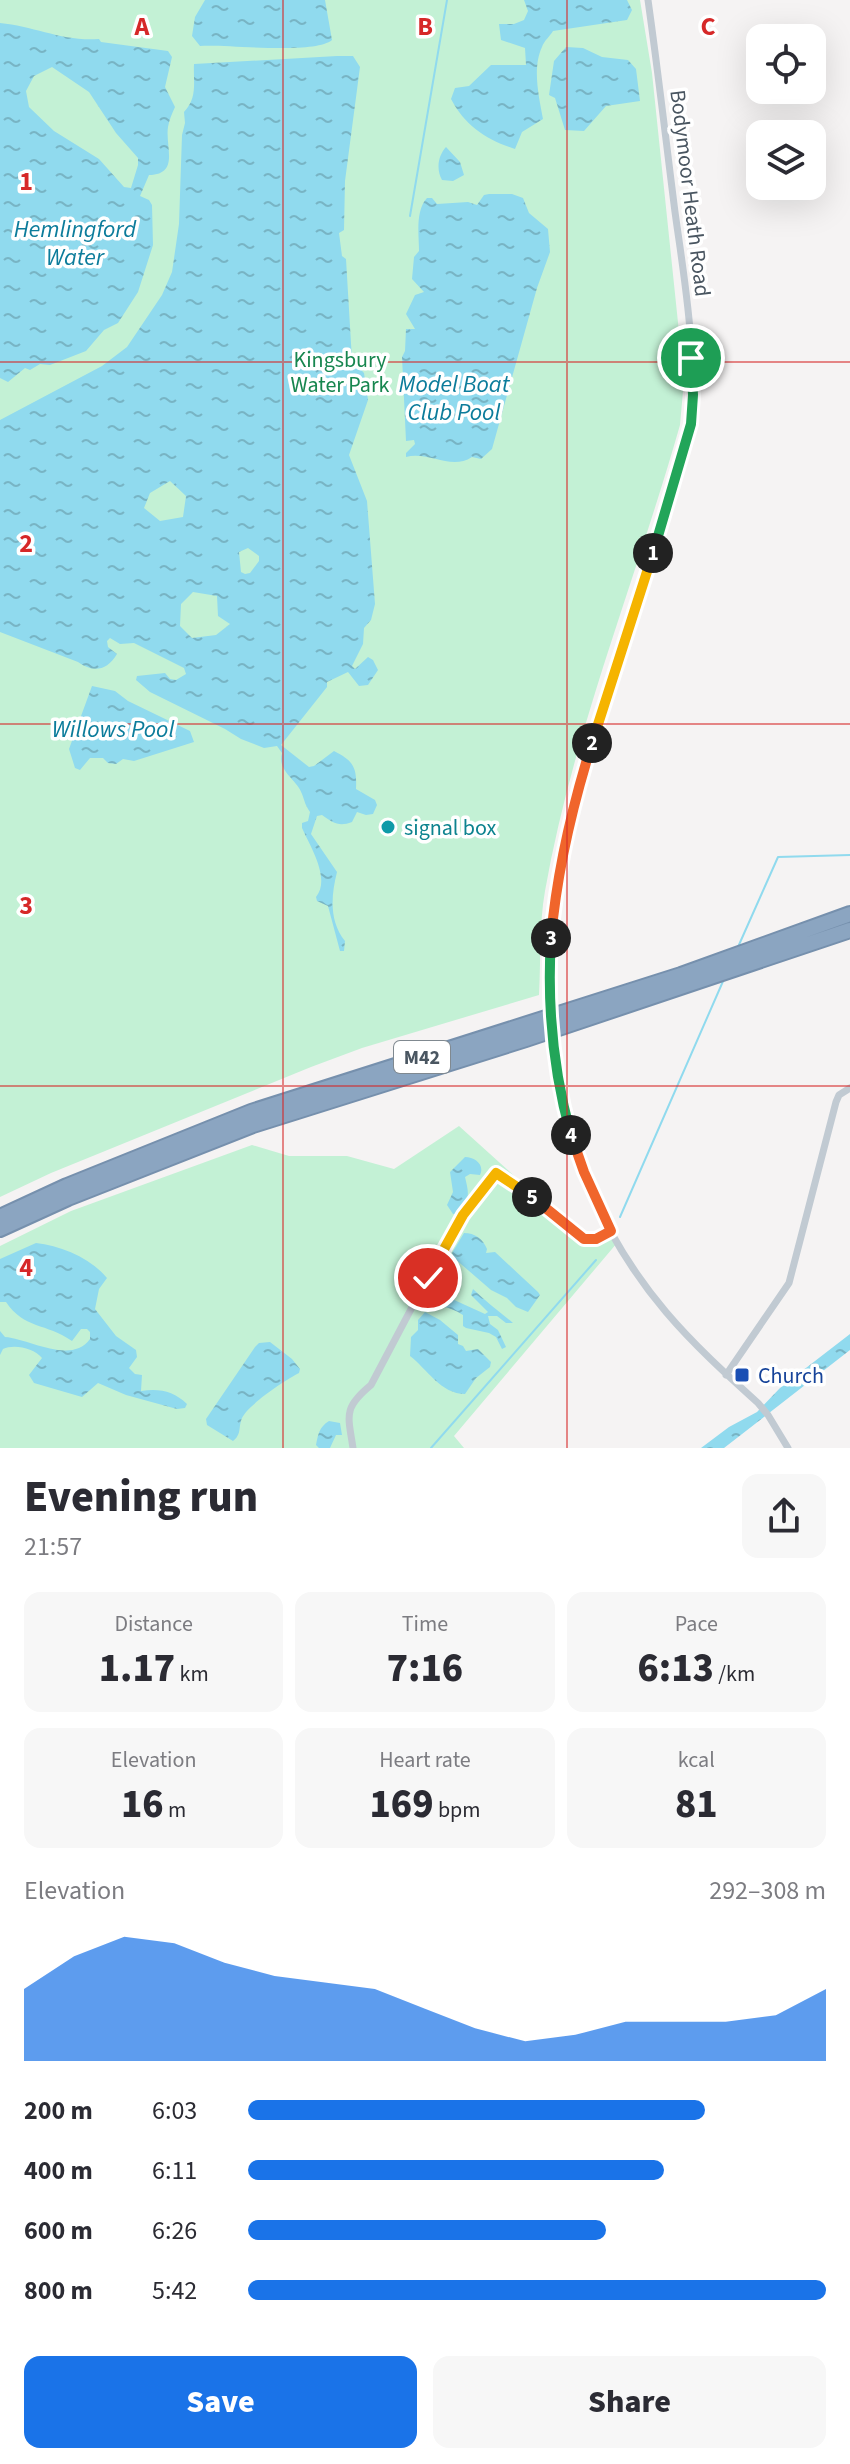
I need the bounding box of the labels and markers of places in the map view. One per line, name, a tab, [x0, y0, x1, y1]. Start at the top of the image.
pin	[657, 324, 725, 392]
pin: 1	[633, 533, 673, 573]
pin: 2	[572, 723, 612, 763]
place label: signal box	[404, 812, 497, 844]
marker: signal box	[379, 818, 397, 836]
pin: 3	[531, 918, 571, 958]
pin: 4	[551, 1115, 591, 1155]
pin: 5	[512, 1177, 552, 1217]
pin	[394, 1244, 462, 1312]
place label: Church	[758, 1360, 824, 1392]
marker: Church	[733, 1366, 751, 1384]

